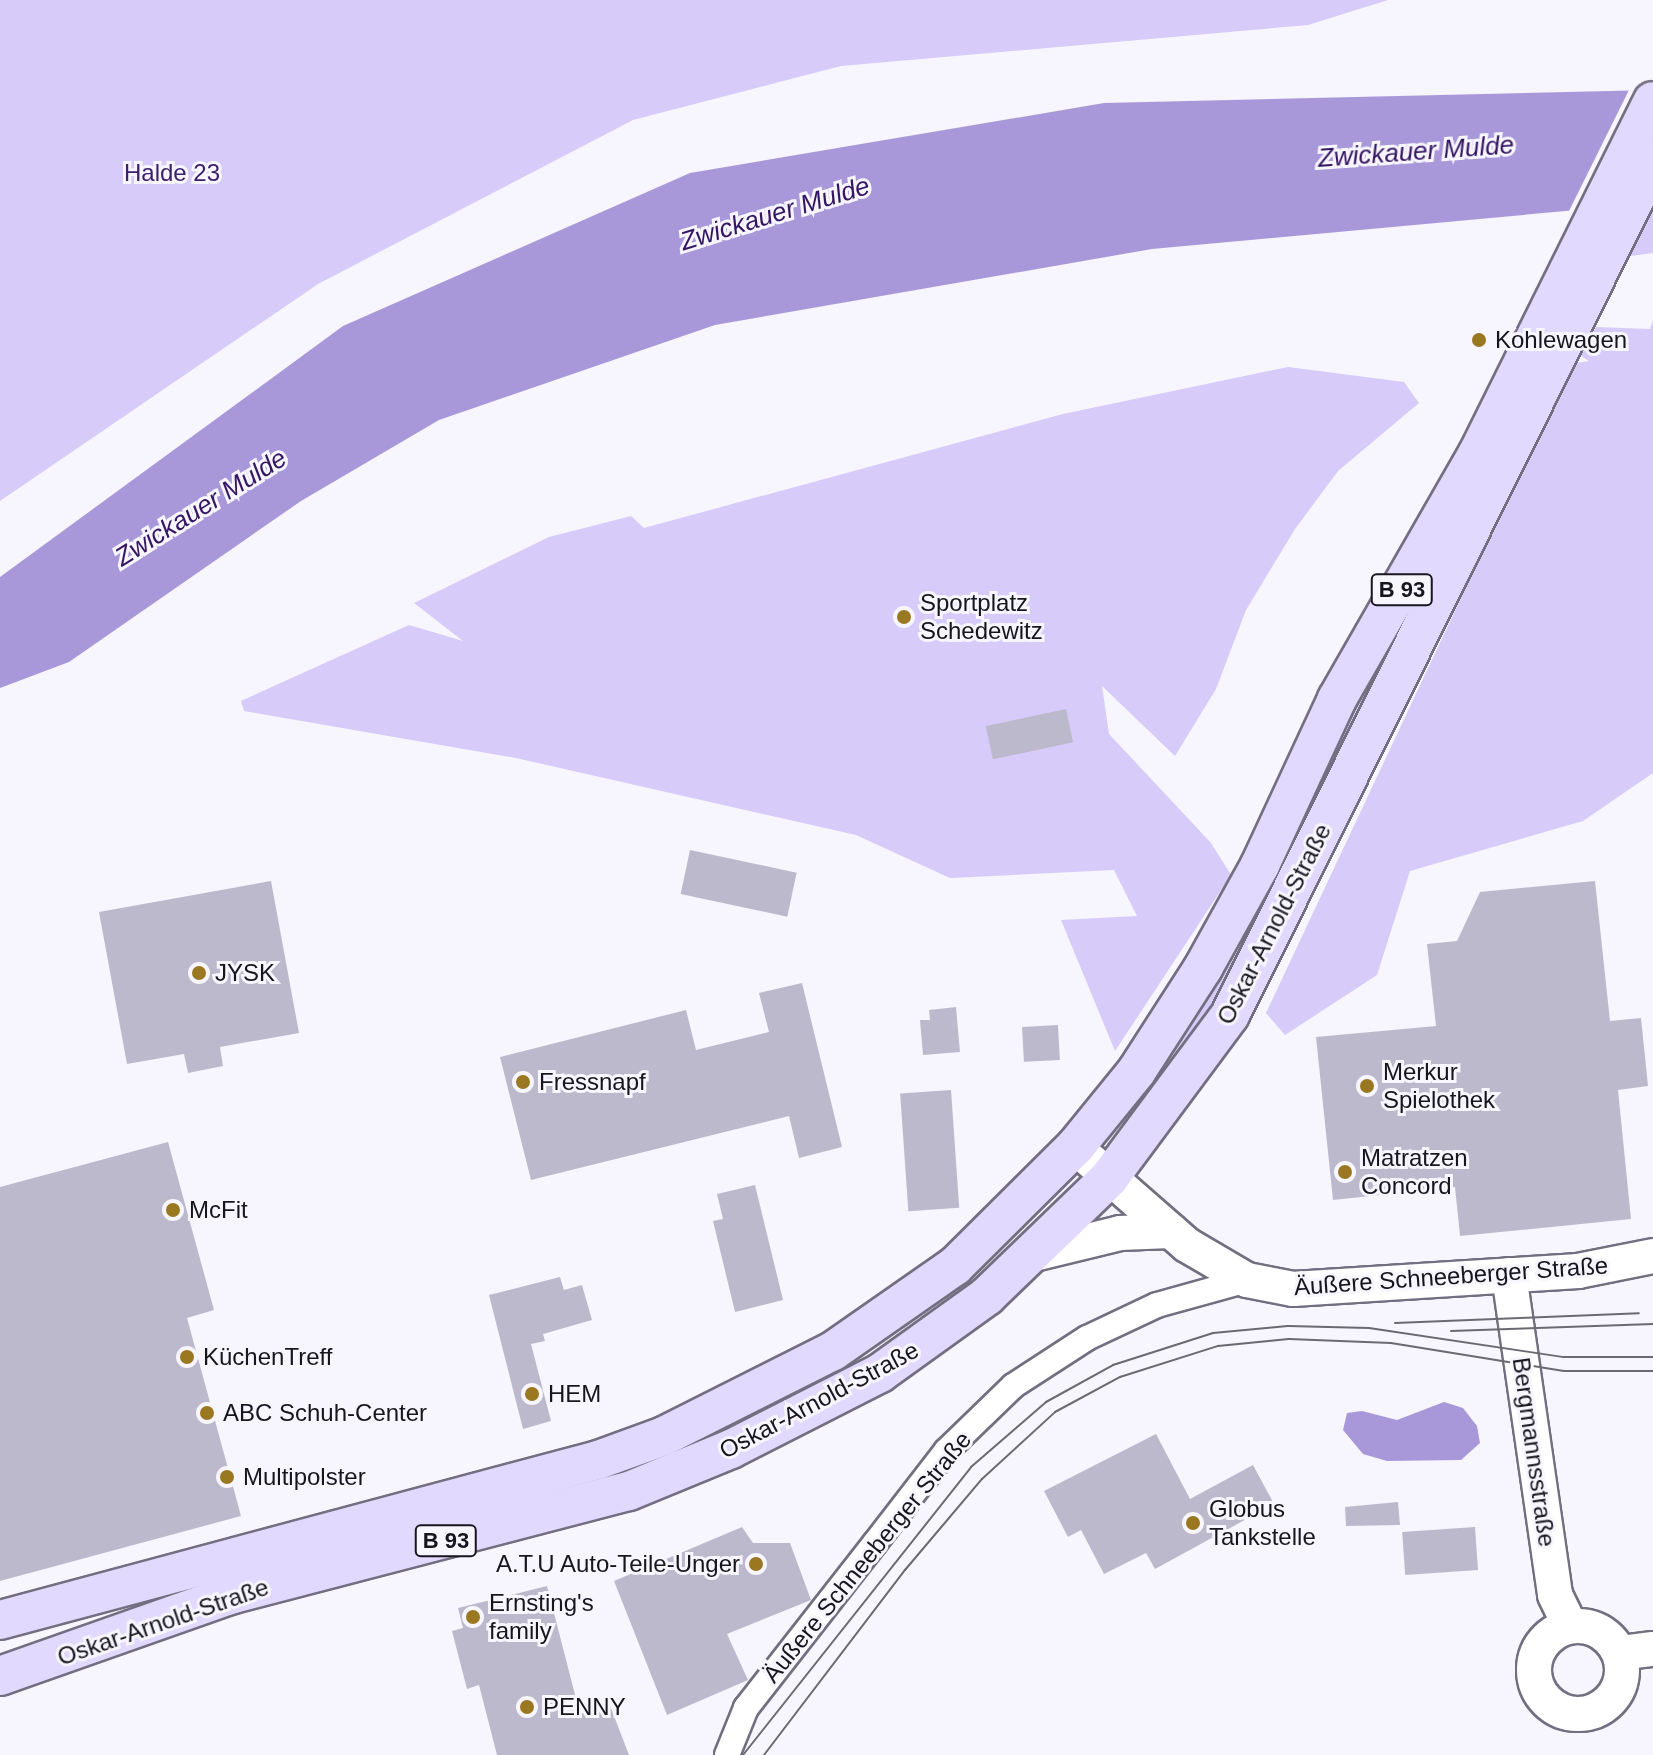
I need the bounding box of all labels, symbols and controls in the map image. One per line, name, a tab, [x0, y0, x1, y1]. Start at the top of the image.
water label: Zwickauer Mulde	[1317, 130, 1515, 174]
park label: Halde 23	[124, 159, 220, 187]
water label: Zwickauer Mulde	[676, 170, 874, 258]
place label: Kohlewagen	[1495, 326, 1627, 354]
marker: Kohlewagen	[1470, 331, 1488, 349]
water label: Zwickauer Mulde	[109, 443, 293, 573]
road number: B 93	[1370, 572, 1434, 608]
place label: Sportplatz Schedewitz	[920, 589, 1043, 645]
marker: Sportplatz Schedewitz	[895, 608, 913, 626]
street label: Oskar-Arnold-Straße	[1211, 819, 1337, 1029]
place label: JYSK	[215, 959, 275, 987]
marker: JYSK	[190, 964, 208, 982]
place label: Merkur Spielothek	[1383, 1058, 1495, 1114]
place label: Fressnapf	[539, 1068, 646, 1096]
marker: Fressnapf	[514, 1073, 532, 1091]
marker: Merkur Spielothek	[1358, 1077, 1376, 1095]
place label: Matratzen Concord	[1361, 1144, 1468, 1200]
marker: Matratzen Concord	[1336, 1163, 1354, 1181]
place label: McFit	[189, 1196, 248, 1224]
marker: McFit	[164, 1201, 182, 1219]
street label: Äußere Schneeberger Straße	[1293, 1251, 1609, 1301]
street label: Oskar-Arnold-Straße	[715, 1335, 923, 1465]
place label: KüchenTreff	[203, 1343, 332, 1371]
marker: KüchenTreff	[178, 1348, 196, 1366]
street label: Bergmannsstraße	[1506, 1356, 1562, 1548]
place label: HEM	[548, 1380, 601, 1408]
marker: HEM	[523, 1385, 541, 1403]
place label: ABC Schuh-Center	[223, 1399, 427, 1427]
marker: ABC Schuh-Center	[198, 1404, 216, 1422]
street label: Äußere Schneeberger Straße	[757, 1426, 977, 1688]
place label: Multipolster	[243, 1463, 366, 1491]
marker: Multipolster	[218, 1468, 236, 1486]
place label: Globus Tankstelle	[1209, 1495, 1316, 1551]
marker: Globus Tankstelle	[1184, 1514, 1202, 1532]
road number: B 93	[414, 1523, 478, 1559]
place label: A.T.U Auto-Teile-Unger	[495, 1550, 740, 1578]
marker: A.T.U Auto-Teile-Unger	[747, 1555, 765, 1573]
street label: Oskar-Arnold-Straße	[54, 1572, 272, 1672]
place label: Ernsting's family	[489, 1589, 594, 1645]
marker: Ernsting's family	[464, 1608, 482, 1626]
place label: PENNY	[543, 1693, 626, 1721]
marker: PENNY	[518, 1698, 536, 1716]

